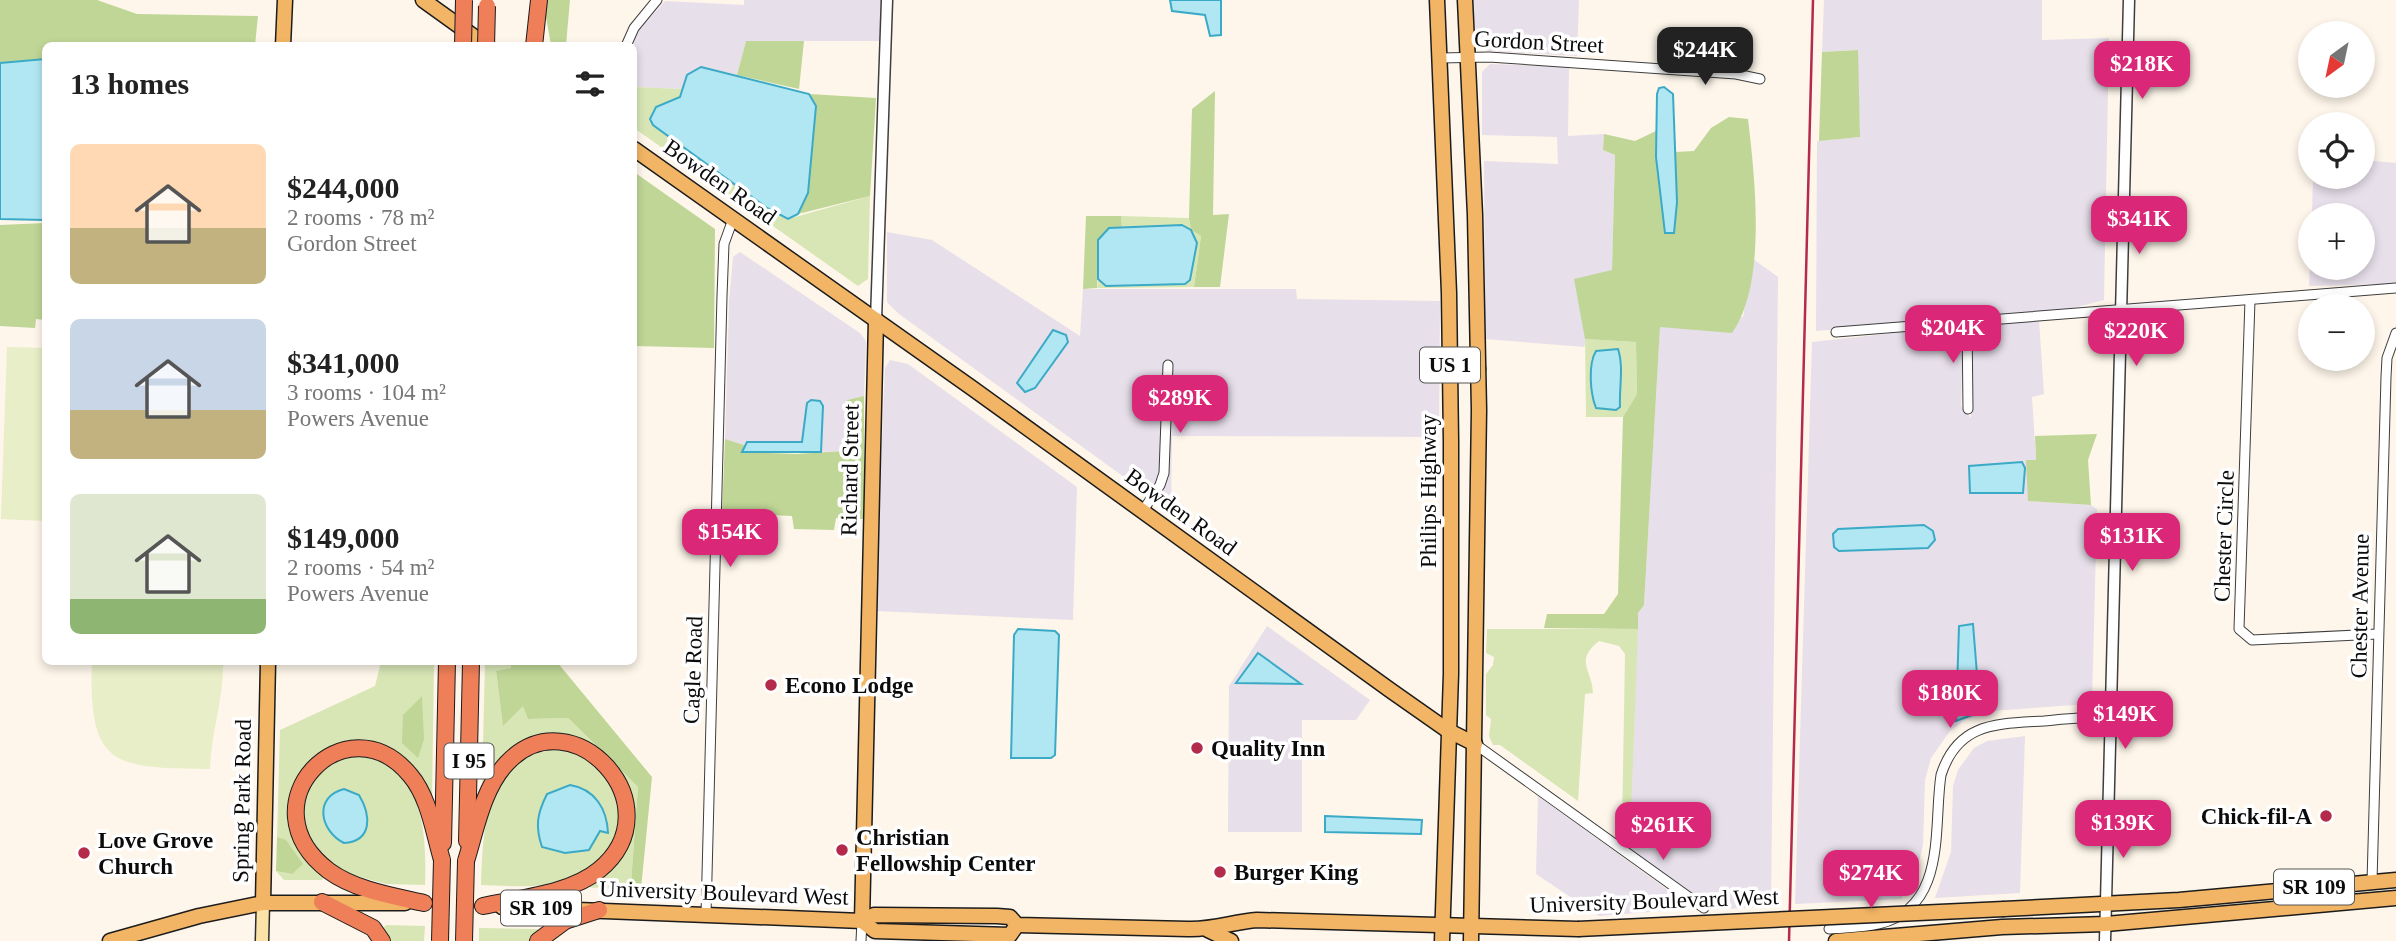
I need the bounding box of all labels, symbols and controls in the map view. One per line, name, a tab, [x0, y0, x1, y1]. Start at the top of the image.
north arrow	[2298, 21, 2375, 98]
map controls	[2298, 21, 2375, 371]
street label: Gordon Street	[1474, 26, 1605, 58]
pin: $244K	[1656, 28, 1754, 87]
text: $244K	[1673, 37, 1737, 62]
pin: $218K	[2093, 42, 2191, 101]
text: $218K	[2110, 51, 2174, 76]
icon: filters	[571, 65, 609, 103]
text: 13 homes	[70, 67, 189, 100]
button: locate	[2298, 112, 2375, 189]
street label: Bowden Road	[659, 134, 781, 230]
text: $244,000	[287, 171, 400, 204]
icon: home	[126, 172, 210, 256]
pin: $341K	[2090, 196, 2188, 256]
button: +	[2298, 203, 2375, 280]
text: 2 rooms · 78 m²	[287, 205, 434, 230]
text: $341K	[2107, 206, 2171, 231]
text: Gordon Street	[287, 231, 417, 256]
button: −	[2298, 294, 2375, 371]
pin: $204K	[1904, 306, 2002, 365]
pin: $220K	[2087, 308, 2185, 368]
text: $204K	[1921, 315, 1985, 340]
text: $220K	[2104, 318, 2168, 343]
text: $341,000	[287, 346, 400, 379]
icon: home	[126, 347, 210, 431]
road number: US 1	[1420, 348, 1480, 382]
pin: $289K	[1131, 376, 1229, 435]
text: 3 rooms · 104 m²	[287, 380, 446, 405]
text: $289K	[1148, 385, 1212, 410]
street label: Richard Street	[836, 403, 864, 536]
text: Powers Avenue	[287, 406, 429, 431]
street label: Philips Highway	[1416, 414, 1441, 568]
street label: Bowden Road	[1121, 463, 1242, 561]
street label: Chester Circle	[2209, 469, 2239, 603]
pin: $154K	[681, 510, 779, 569]
pin: $131K	[2083, 514, 2181, 573]
text: $154K	[698, 519, 762, 544]
text: $149,000	[287, 521, 400, 554]
icon: home	[126, 522, 210, 606]
text: $131K	[2100, 523, 2164, 548]
street label: Chester Avenue	[2346, 534, 2374, 678]
text: 2 rooms · 54 m²	[287, 555, 434, 580]
text: Powers Avenue	[287, 581, 429, 606]
street label: Cagle Road	[679, 615, 707, 724]
pin: $180K	[1901, 670, 1999, 730]
place label: Econo Lodge	[785, 673, 913, 698]
marker: Econo Lodge	[763, 677, 779, 693]
text: $180K	[1918, 680, 1982, 705]
pin: $149K	[2076, 692, 2174, 751]
text: $149K	[2093, 701, 2157, 726]
street label: Spring Park Road	[228, 719, 256, 883]
place label: Quality Inn	[1211, 736, 1326, 761]
marker: Quality Inn	[1189, 740, 1205, 756]
road number: I 95	[444, 744, 494, 778]
pin: $139K	[2074, 800, 2172, 860]
pin: $261K	[1614, 802, 1712, 862]
place label: Chick-fil-A	[2201, 804, 2312, 829]
marker: Chick-fil-A	[2318, 808, 2334, 824]
text: $139K	[2091, 810, 2155, 835]
text: $261K	[1631, 812, 1695, 837]
place label: Christian Fellowship Center	[856, 825, 1036, 876]
place label: Love Grove Church	[98, 828, 213, 879]
marker: Christian Fellowship Center	[834, 842, 850, 858]
marker: Love Grove Church	[76, 845, 92, 861]
pin: $274K	[1822, 850, 1920, 910]
place label: Burger King	[1234, 860, 1359, 885]
text: $274K	[1839, 860, 1903, 885]
marker: Burger King	[1212, 864, 1228, 880]
road number: SR 109	[2274, 870, 2354, 904]
street label: University Boulevard West	[599, 876, 850, 910]
street label: University Boulevard West	[1529, 884, 1780, 918]
road number: SR 109	[501, 890, 581, 926]

